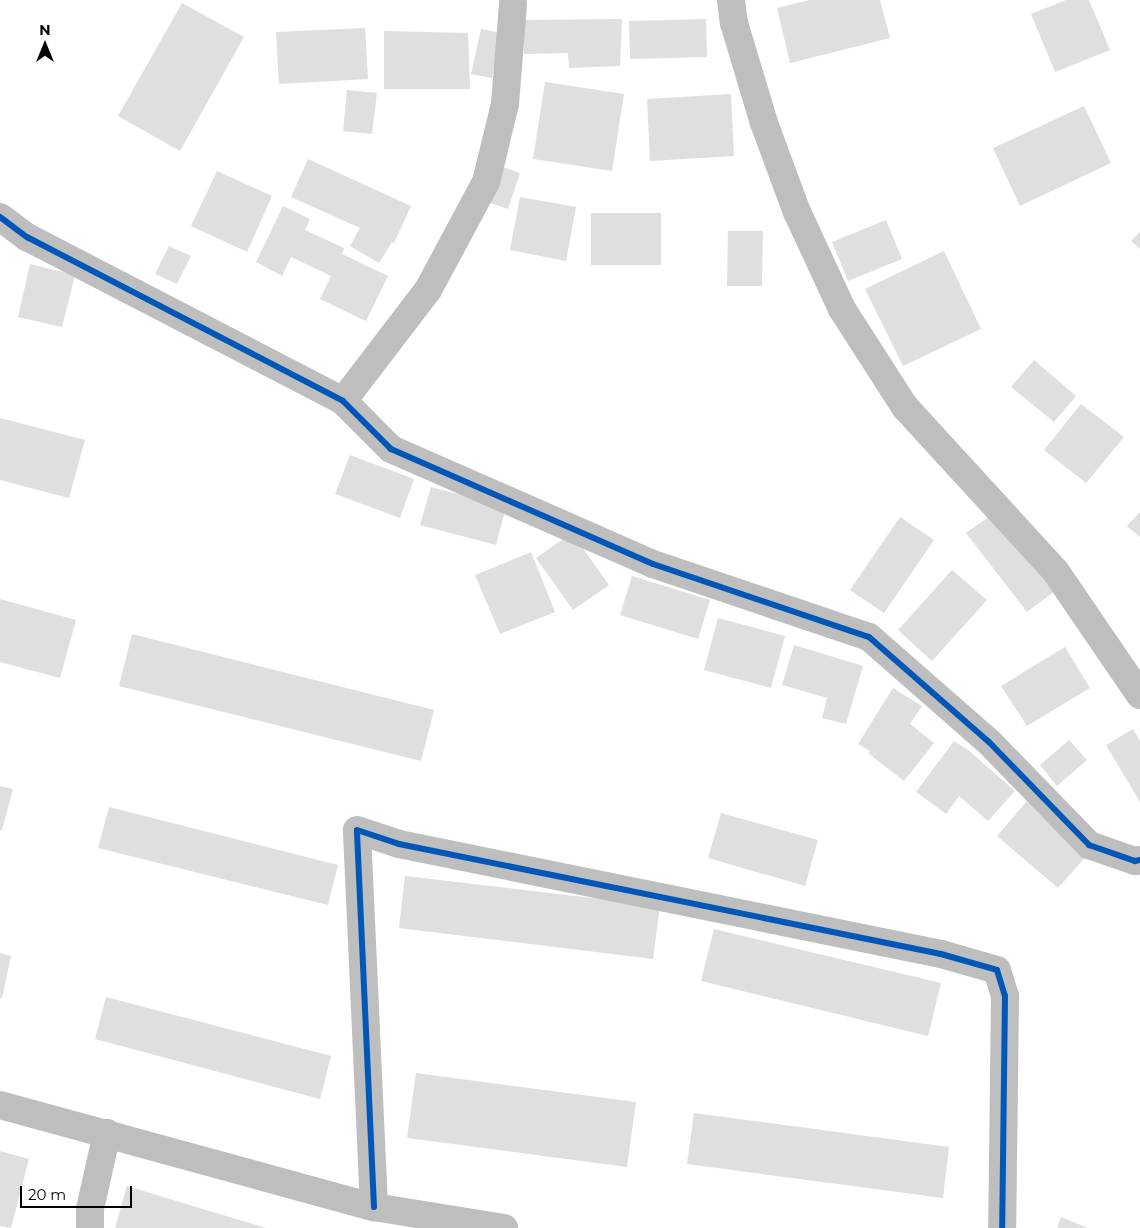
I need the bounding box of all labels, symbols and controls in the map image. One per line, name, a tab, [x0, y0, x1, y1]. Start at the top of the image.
north arrow	[20, 20, 70, 70]
text: N	[39, 21, 51, 39]
scale bar	[22, 1176, 135, 1208]
text: 20 m	[28, 1185, 66, 1204]

